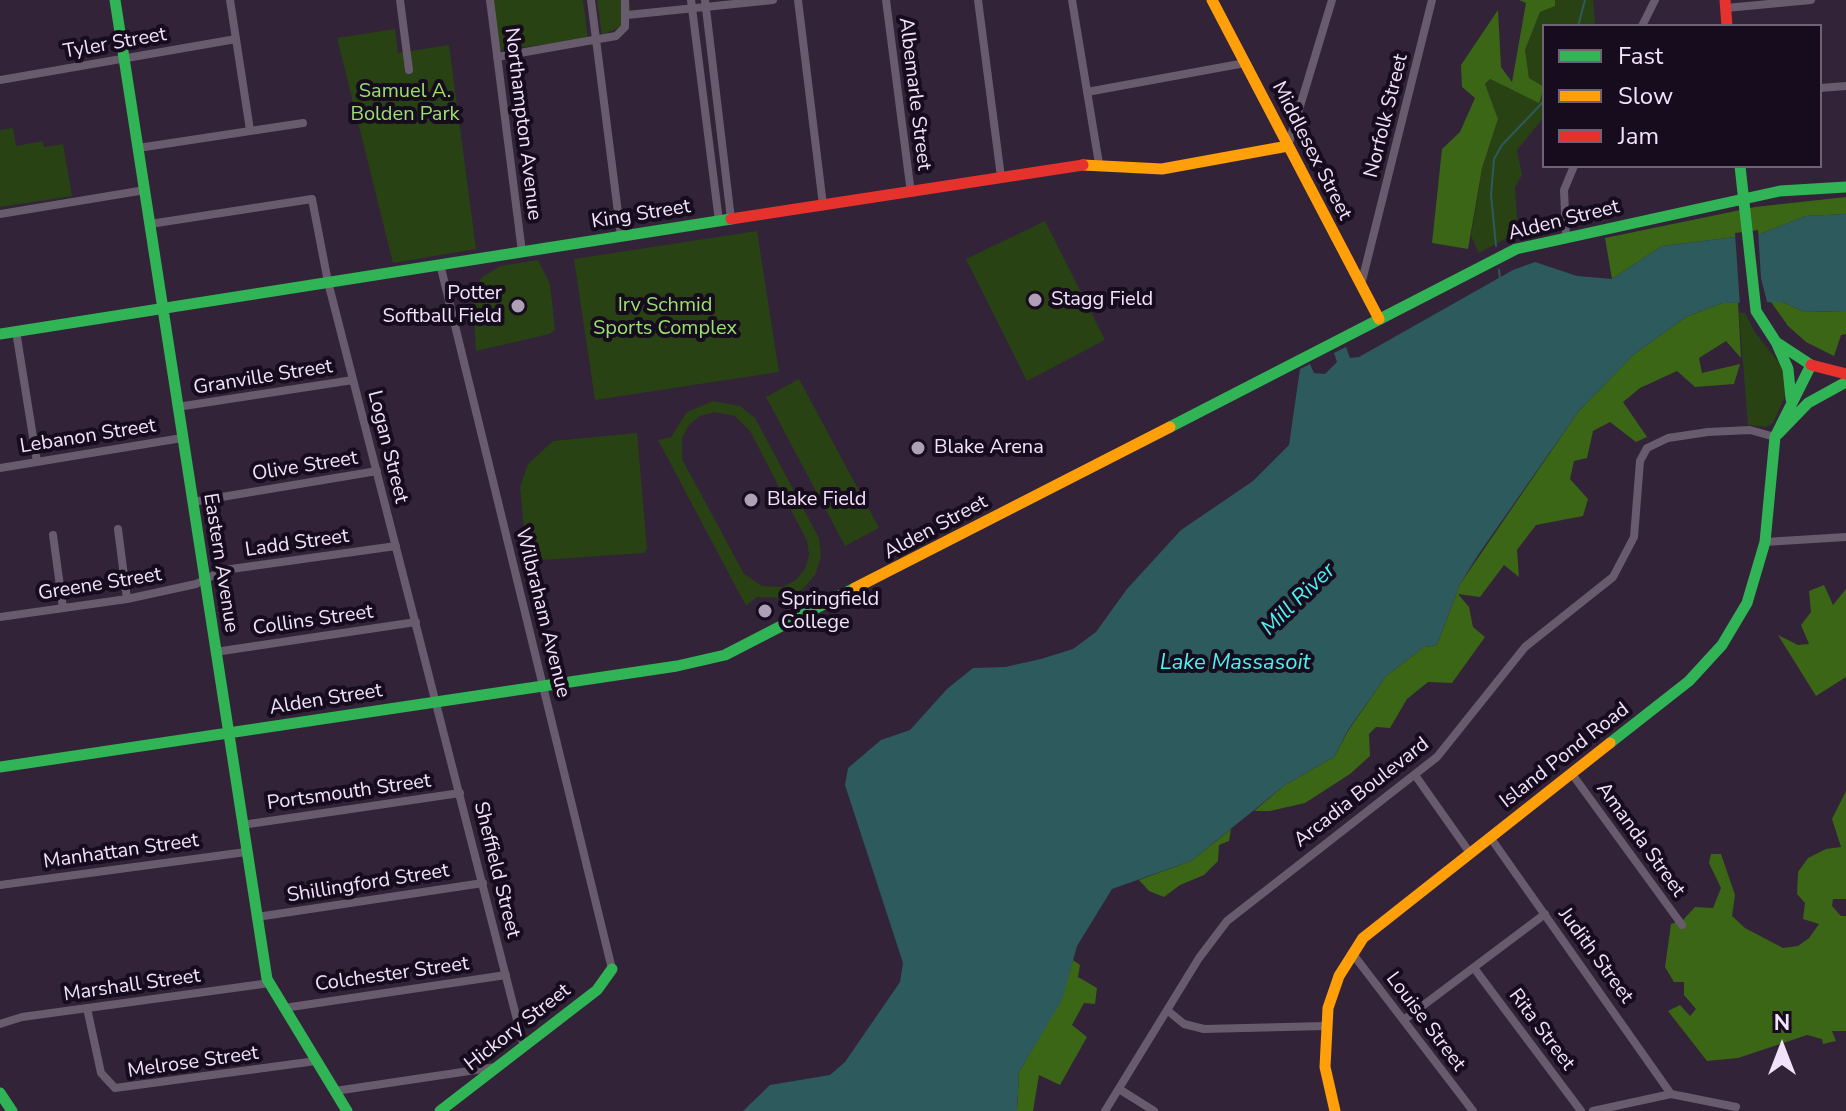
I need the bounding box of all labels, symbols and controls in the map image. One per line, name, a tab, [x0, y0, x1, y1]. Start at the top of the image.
street label: Albemarle Street	[893, 16, 935, 172]
street label: Tyler Street	[62, 23, 168, 65]
legend	[1542, 24, 1822, 168]
street label: Northampton Avenue	[498, 26, 546, 222]
text: Fast	[1618, 40, 1663, 72]
street label: Norfolk Street	[1360, 52, 1414, 180]
street label: Middlesex Street	[1266, 78, 1356, 224]
park label: Samuel A. Bolden Park	[350, 80, 460, 127]
text: Slow	[1618, 80, 1673, 112]
text: Jam	[1618, 120, 1659, 152]
street label: King Street	[590, 195, 692, 235]
street label: Alden Street	[1506, 196, 1622, 246]
place label: Potter Softball Field	[383, 282, 502, 329]
place label: Stagg Field	[1051, 288, 1153, 312]
marker: Stagg Field	[1026, 291, 1044, 309]
park label: Irv Schmid Sports Complex	[593, 294, 737, 341]
marker: Potter Softball Field	[509, 297, 527, 315]
street label: Granville Street	[192, 355, 334, 401]
street label: Logan Street	[361, 388, 413, 506]
street label: Lebanon Street	[18, 414, 158, 460]
place label: Blake Arena	[934, 436, 1044, 460]
marker: Blake Arena	[909, 439, 927, 457]
street label: Olive Street	[251, 447, 359, 487]
place label: Blake Field	[767, 488, 866, 512]
marker: Blake Field	[742, 491, 760, 509]
street label: Alden Street	[880, 491, 992, 565]
street label: Eastern Avenue	[197, 492, 243, 634]
street label: Ladd Street	[244, 525, 350, 563]
street label: Wilbraham Avenue	[509, 526, 575, 700]
water label: Mill River	[1256, 558, 1342, 642]
street label: Greene Street	[37, 563, 163, 607]
place label: Springfield College	[781, 588, 879, 635]
street label: Collins Street	[251, 601, 375, 641]
marker: Springfield College	[756, 602, 774, 620]
water label: Lake Massasoit	[1160, 651, 1310, 677]
street label: Alden Street	[268, 679, 384, 721]
street label: Island Pond Road	[1496, 698, 1634, 814]
street label: Arcadia Boulevard	[1290, 733, 1434, 853]
street label: Portsmouth Street	[266, 770, 432, 816]
street label: Amanda Street	[1590, 778, 1690, 902]
street label: Sheffield Street	[467, 799, 525, 941]
street label: Manhattan Street	[42, 829, 200, 875]
street label: Shillingford Street	[285, 859, 451, 909]
street label: Judith Street	[1552, 904, 1638, 1008]
street label: Colchester Street	[314, 952, 470, 998]
street label: Marshall Street	[62, 965, 202, 1007]
street label: Louise Street	[1380, 968, 1470, 1076]
street label: Hickory Street	[460, 979, 576, 1077]
street label: Rita Street	[1503, 985, 1579, 1075]
north arrow	[1742, 1007, 1822, 1087]
text: N	[1774, 1008, 1790, 1038]
street label: Melrose Street	[126, 1042, 260, 1084]

